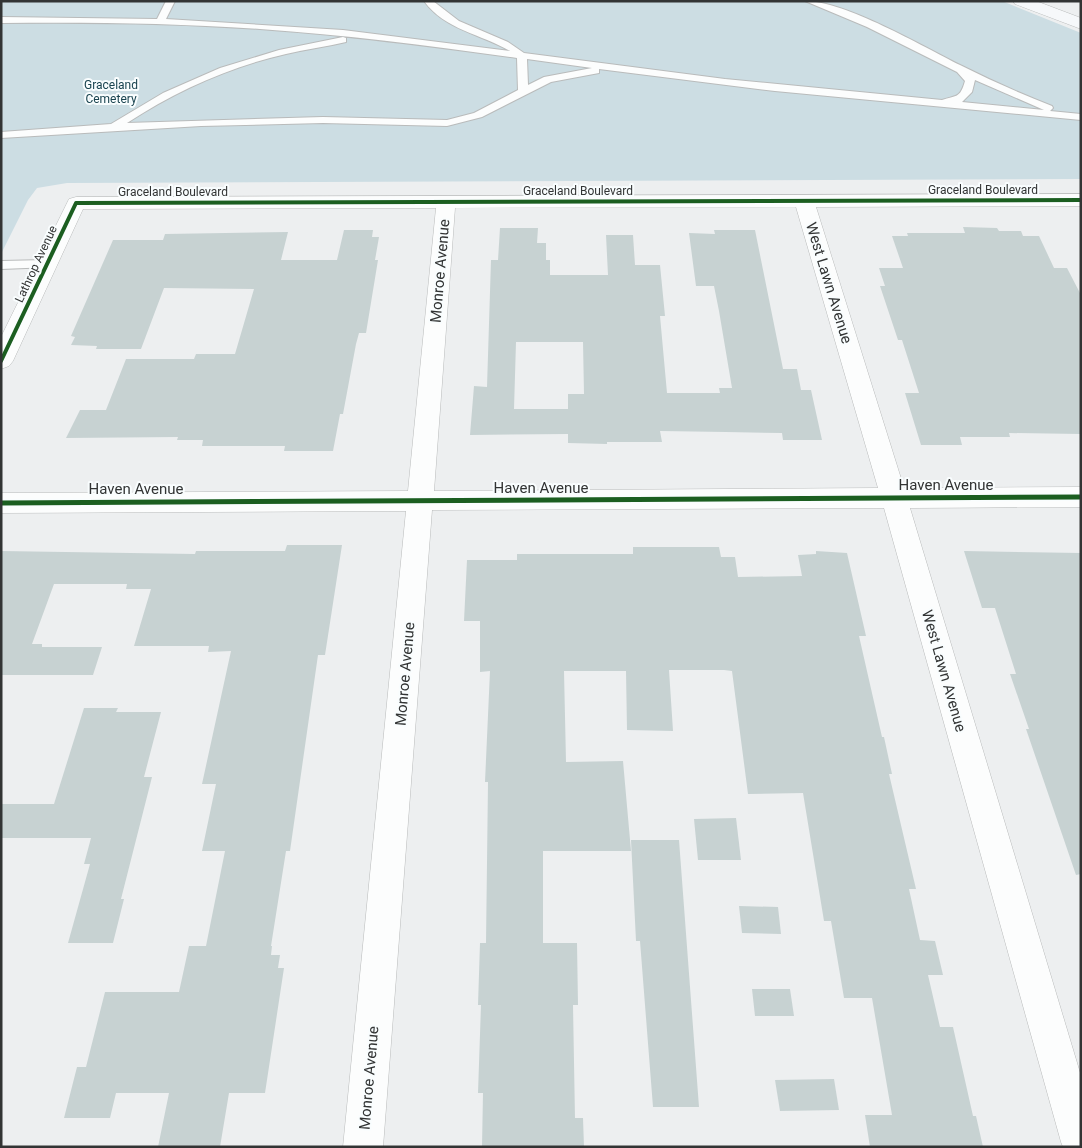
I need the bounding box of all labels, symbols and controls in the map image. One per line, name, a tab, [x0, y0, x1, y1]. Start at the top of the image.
park label: Graceland Cemetery	[84, 78, 138, 106]
street label: Graceland Boulevard	[928, 183, 1038, 197]
street label: Graceland Boulevard	[523, 184, 633, 198]
street label: Graceland Boulevard	[118, 185, 228, 199]
street label: Monroe Avenue	[426, 218, 454, 324]
street label: West Lawn Avenue	[802, 220, 856, 346]
street label: Lathrop Avenue	[12, 223, 60, 305]
street label: Haven Avenue	[899, 476, 994, 494]
street label: Haven Avenue	[494, 479, 589, 497]
street label: Haven Avenue	[89, 480, 184, 498]
street label: West Lawn Avenue	[918, 608, 970, 734]
street label: Monroe Avenue	[391, 621, 419, 727]
street label: Monroe Avenue	[355, 1025, 383, 1131]

